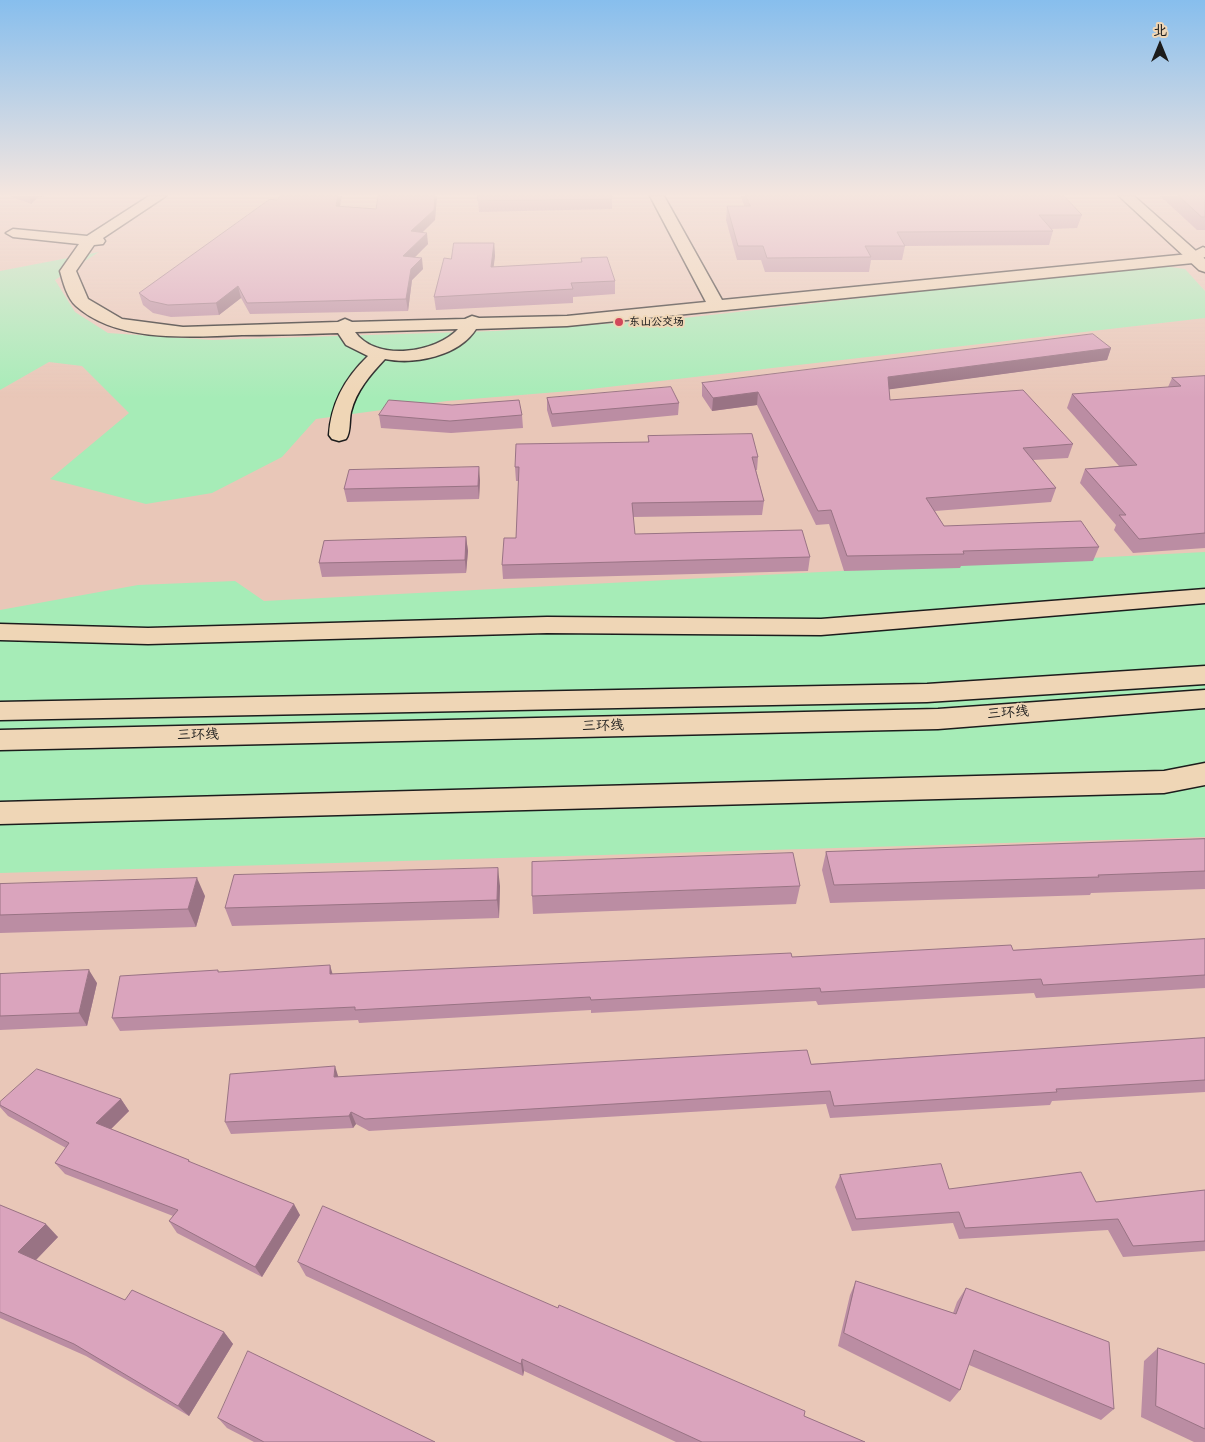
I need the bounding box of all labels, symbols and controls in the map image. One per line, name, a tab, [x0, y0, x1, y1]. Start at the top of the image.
text: 北	[1153, 19, 1167, 40]
north arrow	[1135, 20, 1185, 70]
place label: 东山公交场	[629, 315, 684, 329]
marker: 东山公交场	[613, 316, 625, 328]
street label: 三环线	[986, 703, 1030, 723]
street label: 三环线	[582, 717, 624, 735]
street label: 三环线	[177, 726, 219, 744]

